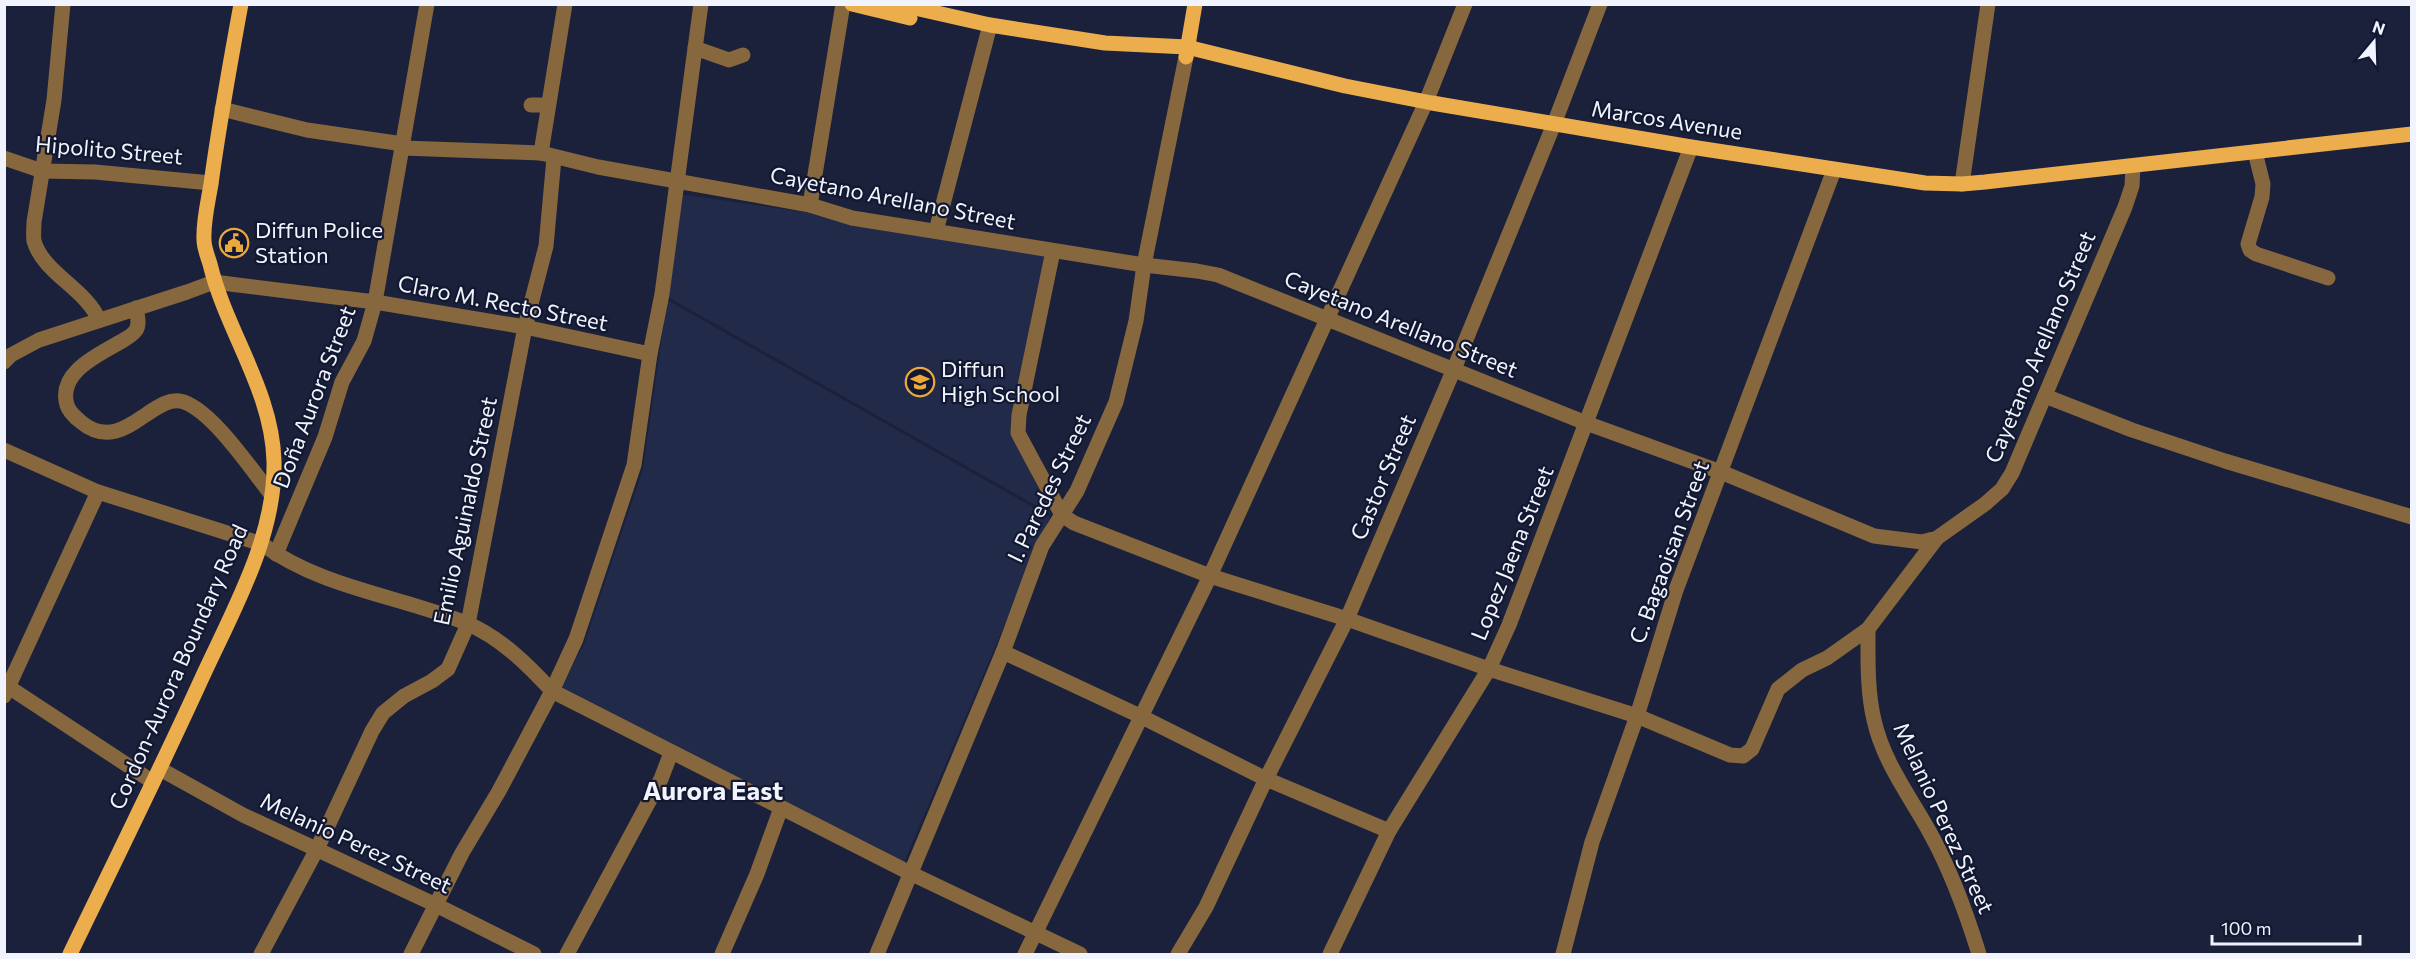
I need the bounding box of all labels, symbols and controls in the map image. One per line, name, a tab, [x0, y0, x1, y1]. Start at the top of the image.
north arrow	[2344, 12, 2404, 72]
text: N	[2370, 16, 2388, 38]
street label: Marcos Avenue	[1590, 94, 1744, 145]
street label: Hipolito Street	[34, 130, 184, 169]
street label: Cayetano Arellano Street	[768, 160, 1018, 235]
place label: Diffun Police Station	[255, 216, 383, 268]
public building icon: Diffun Police Station	[218, 227, 250, 259]
street label: Cayetano Arellano Street	[1978, 227, 2101, 467]
street label: Cayetano Arellano Street	[1281, 264, 1522, 383]
street label: Claro M. Recto Street	[396, 269, 610, 336]
street label: Doña Aurora Street	[266, 302, 361, 492]
place label: Diffun High School	[941, 355, 1060, 407]
school or university icon: Diffun High School	[904, 366, 936, 398]
street label: Emilio Aguinaldo Street	[427, 394, 502, 628]
street label: I. Paredes Street	[1001, 409, 1096, 566]
street label: Castor Street	[1344, 410, 1421, 544]
street label: C. Bagaoisan Street	[1623, 457, 1714, 647]
street label: Lopez Jaena Street	[1464, 462, 1559, 644]
street label: Cordon-Aurora Boundary Road	[102, 520, 253, 814]
street label: Melanio Perez Street	[1888, 718, 2001, 918]
district label: Aurora East	[643, 774, 783, 805]
street label: Melanio Perez Street	[256, 786, 456, 899]
scale bar	[2212, 908, 2360, 946]
text: 100 m	[2221, 917, 2271, 939]

